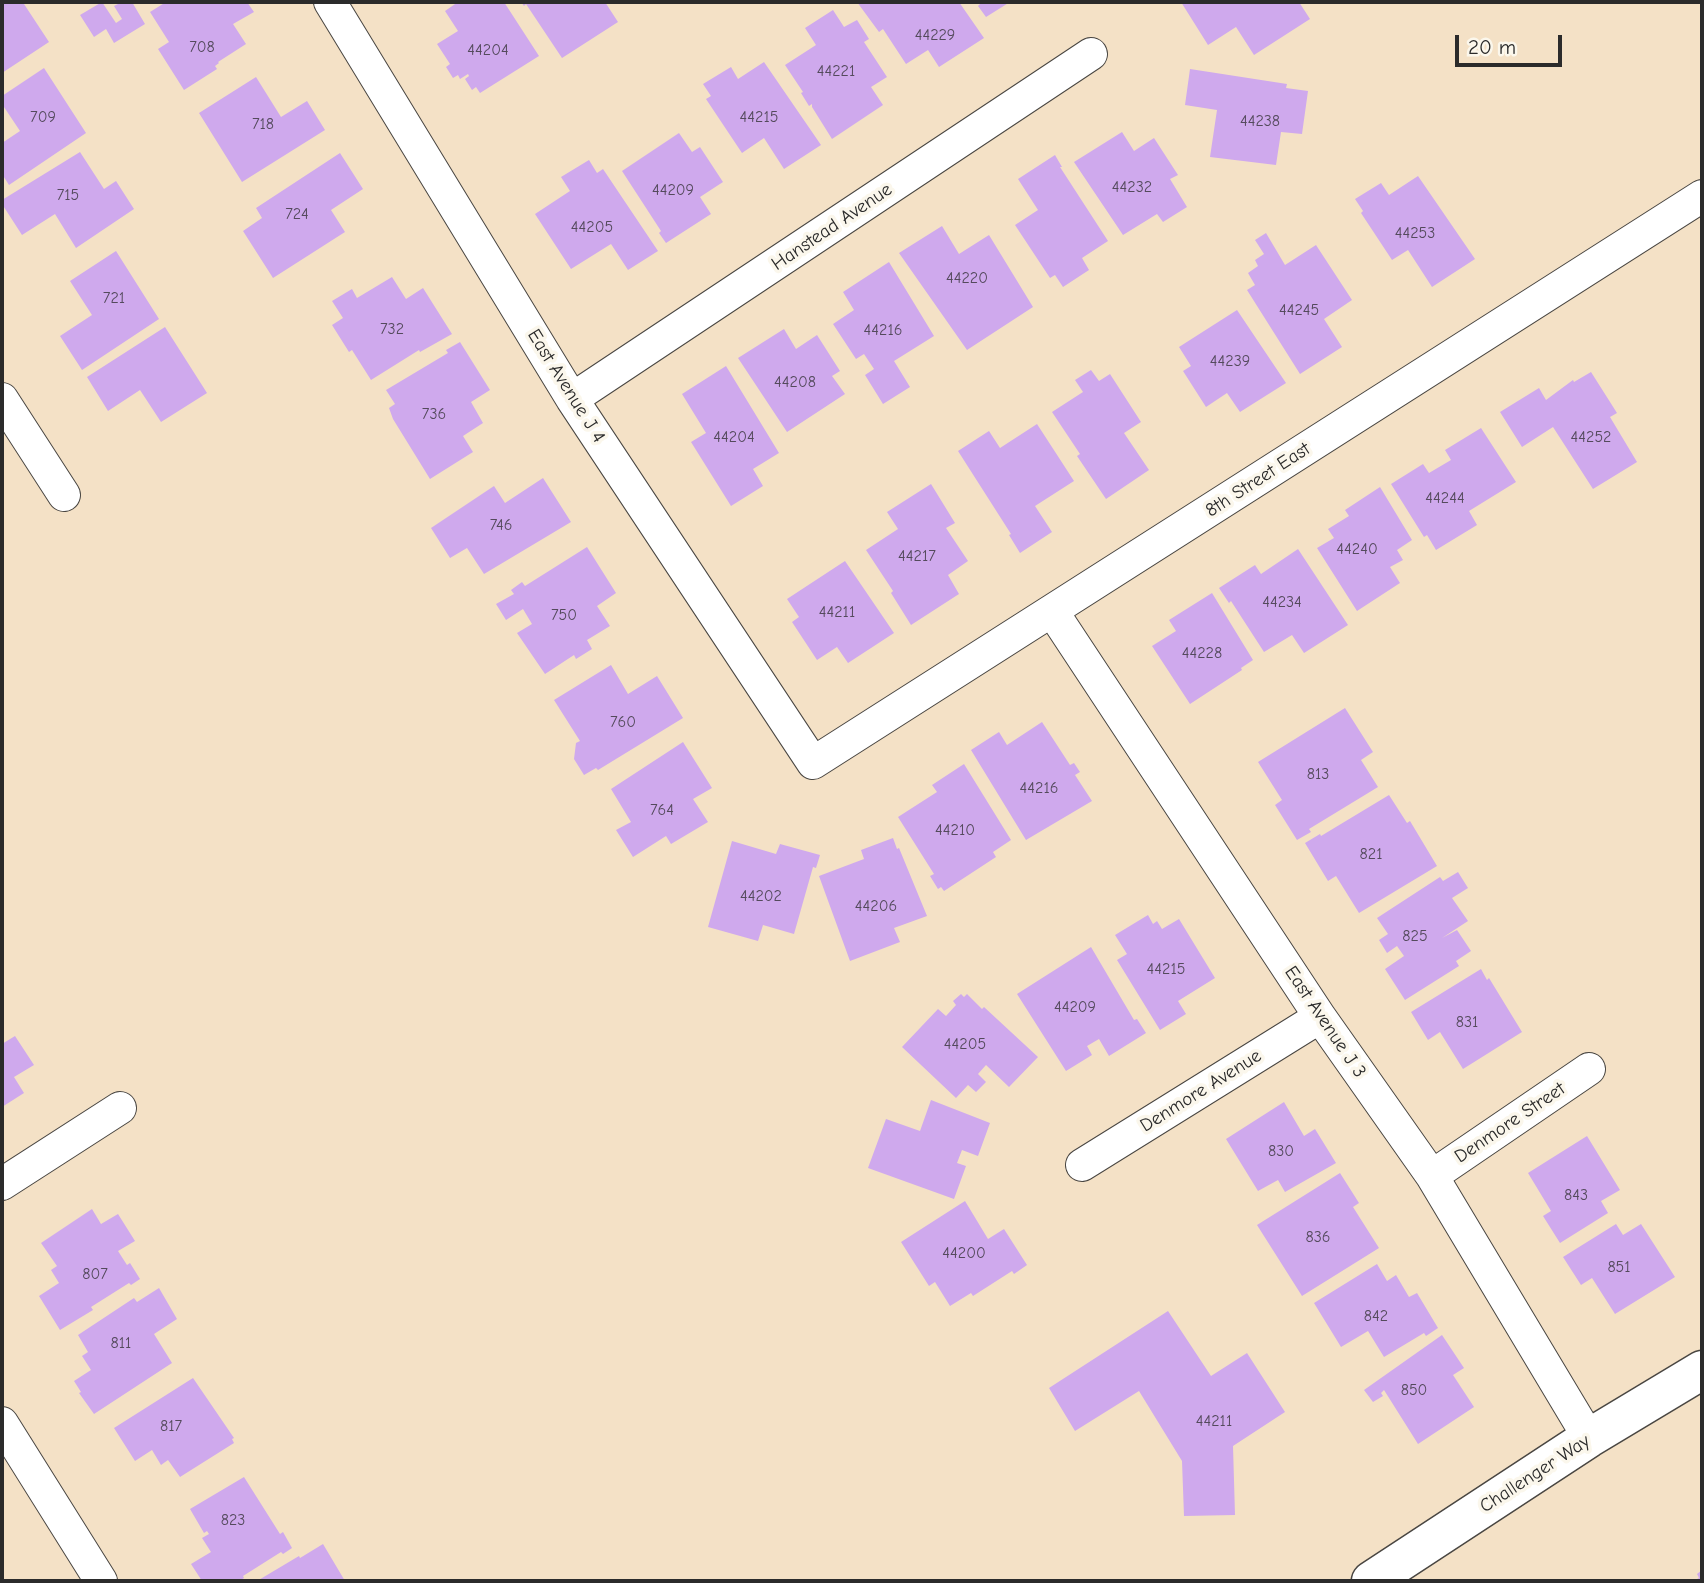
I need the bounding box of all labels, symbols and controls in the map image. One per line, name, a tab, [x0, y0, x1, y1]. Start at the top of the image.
scale bar	[1459, 21, 1566, 65]
house number: 44229	[915, 25, 955, 45]
text: 20 m	[1468, 35, 1516, 59]
house number: 708	[189, 37, 215, 57]
house number: 44204	[467, 40, 509, 60]
house number: 44221	[817, 61, 855, 81]
house number: 709	[30, 107, 56, 127]
house number: 44215	[740, 107, 778, 127]
house number: 44238	[1240, 111, 1280, 131]
house number: 718	[252, 114, 274, 134]
house number: 44232	[1112, 177, 1152, 197]
street label: Hanstead Avenue	[767, 178, 897, 276]
house number: 44209	[652, 180, 694, 200]
house number: 715	[57, 185, 79, 205]
house number: 724	[285, 204, 309, 224]
house number: 44205	[571, 217, 613, 237]
house number: 44253	[1395, 223, 1435, 243]
house number: 44220	[946, 268, 988, 288]
house number: 721	[103, 288, 125, 308]
house number: 44245	[1279, 300, 1319, 320]
house number: 732	[380, 319, 404, 339]
house number: 44216	[864, 320, 902, 340]
street label: East Avenue J 4	[522, 325, 610, 447]
house number: 44239	[1210, 351, 1250, 371]
house number: 44208	[774, 372, 816, 392]
house number: 736	[422, 404, 446, 424]
house number: 44204	[713, 427, 755, 447]
house number: 44252	[1571, 427, 1611, 447]
street label: 8th Street East	[1201, 438, 1315, 522]
house number: 44244	[1425, 488, 1465, 508]
house number: 746	[490, 515, 512, 535]
house number: 44240	[1336, 539, 1378, 559]
house number: 44217	[898, 546, 936, 566]
house number: 44234	[1262, 592, 1302, 612]
house number: 44211	[819, 602, 855, 622]
house number: 750	[551, 605, 577, 625]
house number: 44228	[1182, 643, 1222, 663]
house number: 760	[610, 712, 636, 732]
house number: 813	[1307, 764, 1329, 784]
house number: 44216	[1020, 778, 1058, 798]
house number: 764	[650, 800, 674, 820]
house number: 44210	[935, 820, 975, 840]
house number: 821	[1360, 844, 1382, 864]
house number: 44202	[740, 886, 782, 906]
house number: 44206	[855, 896, 897, 916]
house number: 825	[1402, 926, 1428, 946]
house number: 44215	[1147, 959, 1185, 979]
street label: East Avenue J 3	[1279, 962, 1371, 1082]
house number: 44209	[1054, 997, 1096, 1017]
house number: 831	[1456, 1012, 1478, 1032]
house number: 44205	[944, 1034, 986, 1054]
street label: Denmore Avenue	[1136, 1045, 1266, 1137]
street label: Denmore Street	[1450, 1078, 1570, 1168]
house number: 830	[1268, 1141, 1294, 1161]
house number: 843	[1564, 1185, 1588, 1205]
house number: 836	[1305, 1227, 1331, 1247]
house number: 44200	[942, 1243, 986, 1263]
house number: 851	[1607, 1257, 1631, 1277]
house number: 807	[82, 1264, 108, 1284]
house number: 842	[1364, 1306, 1388, 1326]
house number: 811	[111, 1333, 131, 1353]
house number: 850	[1401, 1380, 1427, 1400]
house number: 44211	[1196, 1411, 1232, 1431]
house number: 817	[160, 1416, 182, 1436]
street label: Challenger Way	[1476, 1430, 1594, 1518]
house number: 823	[221, 1510, 245, 1530]

